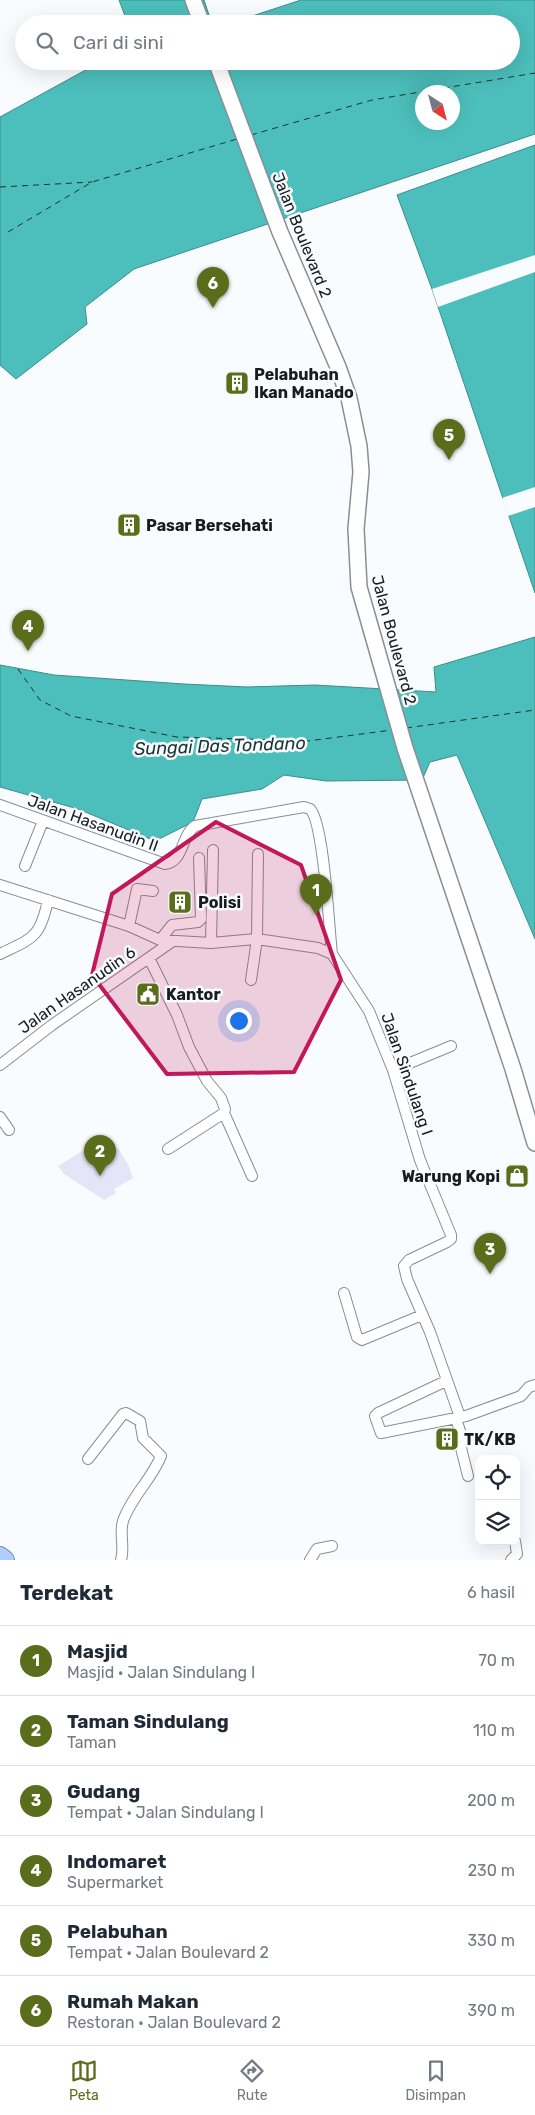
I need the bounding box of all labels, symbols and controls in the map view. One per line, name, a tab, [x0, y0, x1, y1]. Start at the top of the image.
search box	[15, 15, 520, 70]
icon: search	[33, 29, 61, 57]
text: Cari di sini	[73, 31, 164, 54]
north arrow	[415, 85, 460, 130]
street label: Jalan Boulevard 2	[268, 170, 336, 300]
pin: 6	[197, 267, 229, 308]
place label: Pelabuhan Ikan Manado	[254, 365, 354, 402]
building icon: Pelabuhan Ikan Manado	[224, 370, 250, 396]
pin: 5	[433, 419, 465, 460]
building icon: Pasar Bersehati	[116, 512, 142, 538]
place label: Pasar Bersehati	[146, 516, 273, 535]
street label: Jalan Boulevard 2	[368, 573, 420, 707]
pin: 4	[12, 610, 44, 651]
water label: Sungai Das Tondano	[134, 732, 306, 760]
street label: Jalan Hasanudin II	[25, 791, 161, 855]
pin: 1	[300, 874, 332, 915]
building icon: Polisi	[167, 889, 193, 915]
place label: Polisi	[198, 893, 241, 912]
street label: Jalan Hasanudin 6	[15, 942, 139, 1037]
public building icon: Kantor	[135, 981, 161, 1007]
place label: Kantor	[166, 985, 221, 1004]
your location	[226, 1008, 252, 1034]
street label: Jalan Sindulang I	[377, 1010, 437, 1138]
pin: 2	[84, 1135, 116, 1176]
shop icon: Warung Kopi	[504, 1163, 530, 1189]
place label: Warung Kopi	[402, 1167, 500, 1186]
pin: 3	[474, 1233, 506, 1274]
building icon: TK/KB	[434, 1426, 460, 1452]
place label: TK/KB	[464, 1430, 516, 1449]
map controls	[475, 1455, 520, 1545]
button: locate	[475, 1455, 520, 1500]
button: layers	[475, 1500, 520, 1545]
text: Terdekat	[20, 1580, 113, 1605]
text: 6 hasil	[467, 1583, 515, 1602]
text: Masjid	[67, 1640, 128, 1663]
text: 1	[32, 1651, 40, 1670]
text: 70 m	[478, 1651, 515, 1670]
text: Masjid · Jalan Sindulang I	[67, 1663, 255, 1682]
text: Taman Sindulang	[67, 1710, 229, 1733]
text: 2	[31, 1721, 41, 1740]
text: 110 m	[473, 1721, 515, 1740]
text: Taman	[67, 1733, 116, 1752]
text: Gudang	[67, 1780, 140, 1803]
text: 3	[31, 1791, 41, 1810]
text: 200 m	[467, 1791, 515, 1810]
text: Tempat · Jalan Sindulang I	[67, 1803, 264, 1822]
text: Indomaret	[67, 1850, 166, 1873]
text: 4	[31, 1861, 41, 1880]
text: 230 m	[468, 1861, 515, 1880]
text: Supermarket	[67, 1873, 163, 1892]
text: Pelabuhan	[67, 1920, 168, 1943]
text: 5	[31, 1931, 41, 1950]
text: 330 m	[467, 1931, 515, 1950]
text: Tempat · Jalan Boulevard 2	[67, 1943, 269, 1962]
text: Rumah Makan	[67, 1990, 199, 2013]
text: 6	[31, 2001, 41, 2020]
text: 390 m	[468, 2001, 515, 2020]
text: Restoran · Jalan Boulevard 2	[67, 2013, 281, 2032]
tab: Peta	[69, 2057, 99, 2104]
tab: Rute	[237, 2057, 268, 2104]
tab: Disimpan	[405, 2057, 466, 2104]

